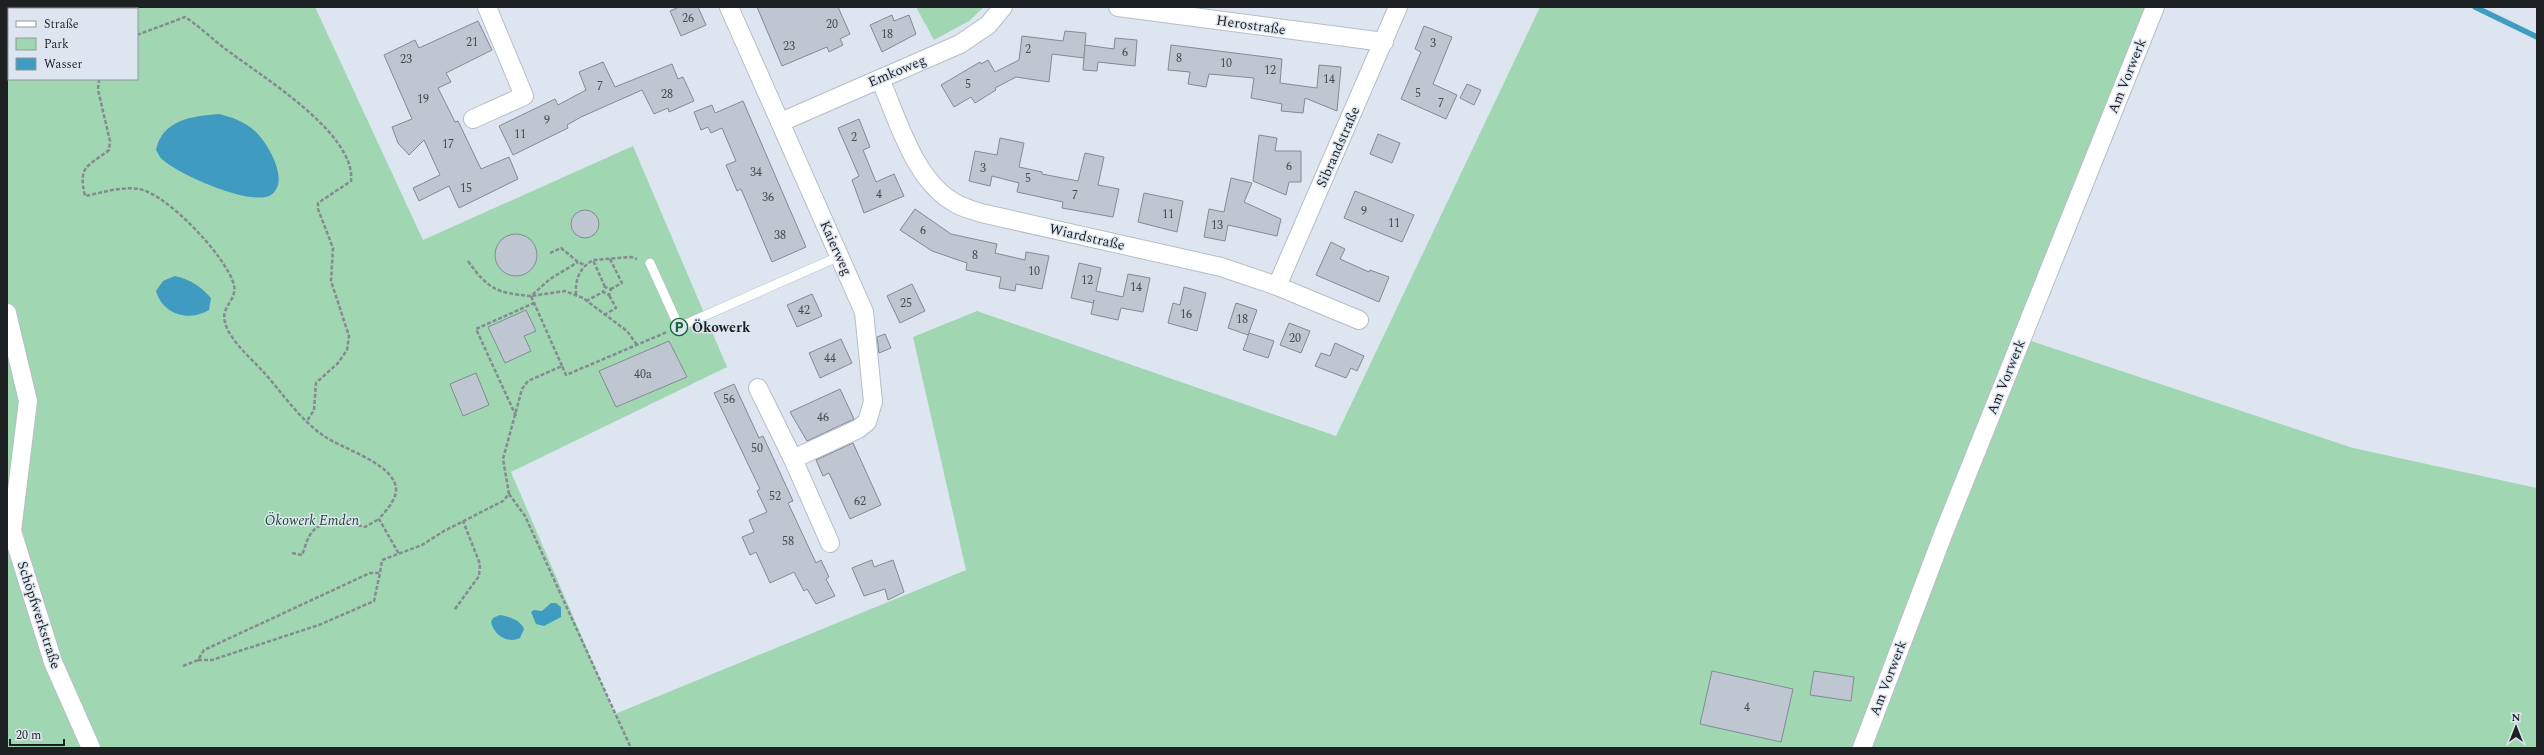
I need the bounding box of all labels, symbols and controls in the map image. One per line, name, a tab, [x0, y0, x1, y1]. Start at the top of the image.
legend	[8, 8, 138, 80]
house number: 26	[682, 9, 694, 28]
street label: Herostraße	[1215, 10, 1287, 40]
text: Straße	[44, 15, 79, 34]
house number: 20	[826, 15, 838, 34]
house number: 18	[881, 25, 893, 44]
house number: 21	[466, 33, 478, 52]
house number: 3	[1430, 34, 1436, 53]
text: Park	[44, 35, 69, 54]
street label: Am Vorwerk	[2102, 35, 2152, 117]
house number: 23	[783, 37, 795, 56]
house number: 2	[1025, 40, 1031, 59]
house number: 6	[1122, 43, 1128, 62]
street label: Emkoweg	[865, 49, 929, 93]
house number: 8	[1176, 49, 1182, 68]
house number: 23	[400, 50, 412, 69]
house number: 10	[1220, 54, 1232, 73]
text: Wasser	[44, 55, 82, 74]
house number: 12	[1264, 61, 1276, 80]
house number: 14	[1323, 70, 1335, 89]
house number: 5	[965, 75, 971, 94]
house number: 7	[597, 77, 603, 96]
house number: 5	[1415, 84, 1421, 103]
house number: 28	[661, 85, 673, 104]
house number: 19	[417, 90, 429, 109]
house number: 7	[1438, 94, 1444, 113]
street label: Sibrandstraße	[1311, 103, 1365, 191]
house number: 9	[544, 111, 550, 130]
house number: 11	[514, 125, 526, 144]
house number: 2	[851, 128, 857, 147]
house number: 17	[442, 135, 454, 154]
house number: 6	[1286, 157, 1292, 176]
house number: 3	[980, 159, 986, 178]
house number: 34	[750, 163, 762, 182]
house number: 5	[1025, 169, 1031, 188]
house number: 15	[460, 179, 472, 198]
house number: 4	[876, 185, 882, 204]
house number: 7	[1072, 186, 1078, 205]
house number: 36	[762, 188, 774, 207]
house number: 9	[1361, 202, 1367, 221]
house number: 11	[1162, 205, 1174, 224]
house number: 11	[1388, 214, 1400, 233]
house number: 13	[1211, 216, 1223, 235]
street label: Kaierweg	[815, 217, 857, 279]
street label: Wiardstraße	[1047, 218, 1127, 256]
house number: 6	[920, 221, 926, 240]
house number: 38	[774, 226, 786, 245]
house number: 8	[972, 246, 978, 265]
house number: 10	[1028, 262, 1040, 281]
house number: 12	[1081, 271, 1093, 290]
house number: 14	[1130, 278, 1142, 297]
house number: 25	[900, 294, 912, 313]
house number: 42	[798, 301, 810, 320]
house number: 16	[1180, 305, 1192, 324]
house number: 18	[1236, 310, 1248, 329]
parking icon: Ökowerk	[669, 317, 689, 337]
place label: Ökowerk	[692, 317, 751, 338]
house number: 20	[1289, 329, 1301, 348]
street label: Am Vorwerk	[1981, 336, 2031, 418]
house number: 44	[824, 349, 836, 368]
house number: 40a	[634, 365, 652, 384]
house number: 56	[723, 390, 735, 409]
house number: 46	[817, 408, 829, 427]
house number: 50	[751, 439, 763, 458]
house number: 52	[769, 487, 781, 506]
house number: 62	[854, 492, 866, 511]
park label: Ökowerk Emden	[265, 510, 360, 531]
house number: 58	[782, 532, 794, 551]
street label: Schöpfwerkstraße	[12, 558, 66, 672]
street label: Am Vorwerk	[1864, 637, 1912, 719]
house number: 4	[1744, 698, 1750, 717]
north arrow	[2496, 707, 2536, 747]
text: N	[2512, 709, 2521, 726]
scale bar	[10, 721, 64, 747]
text: 20 m	[16, 726, 41, 745]

